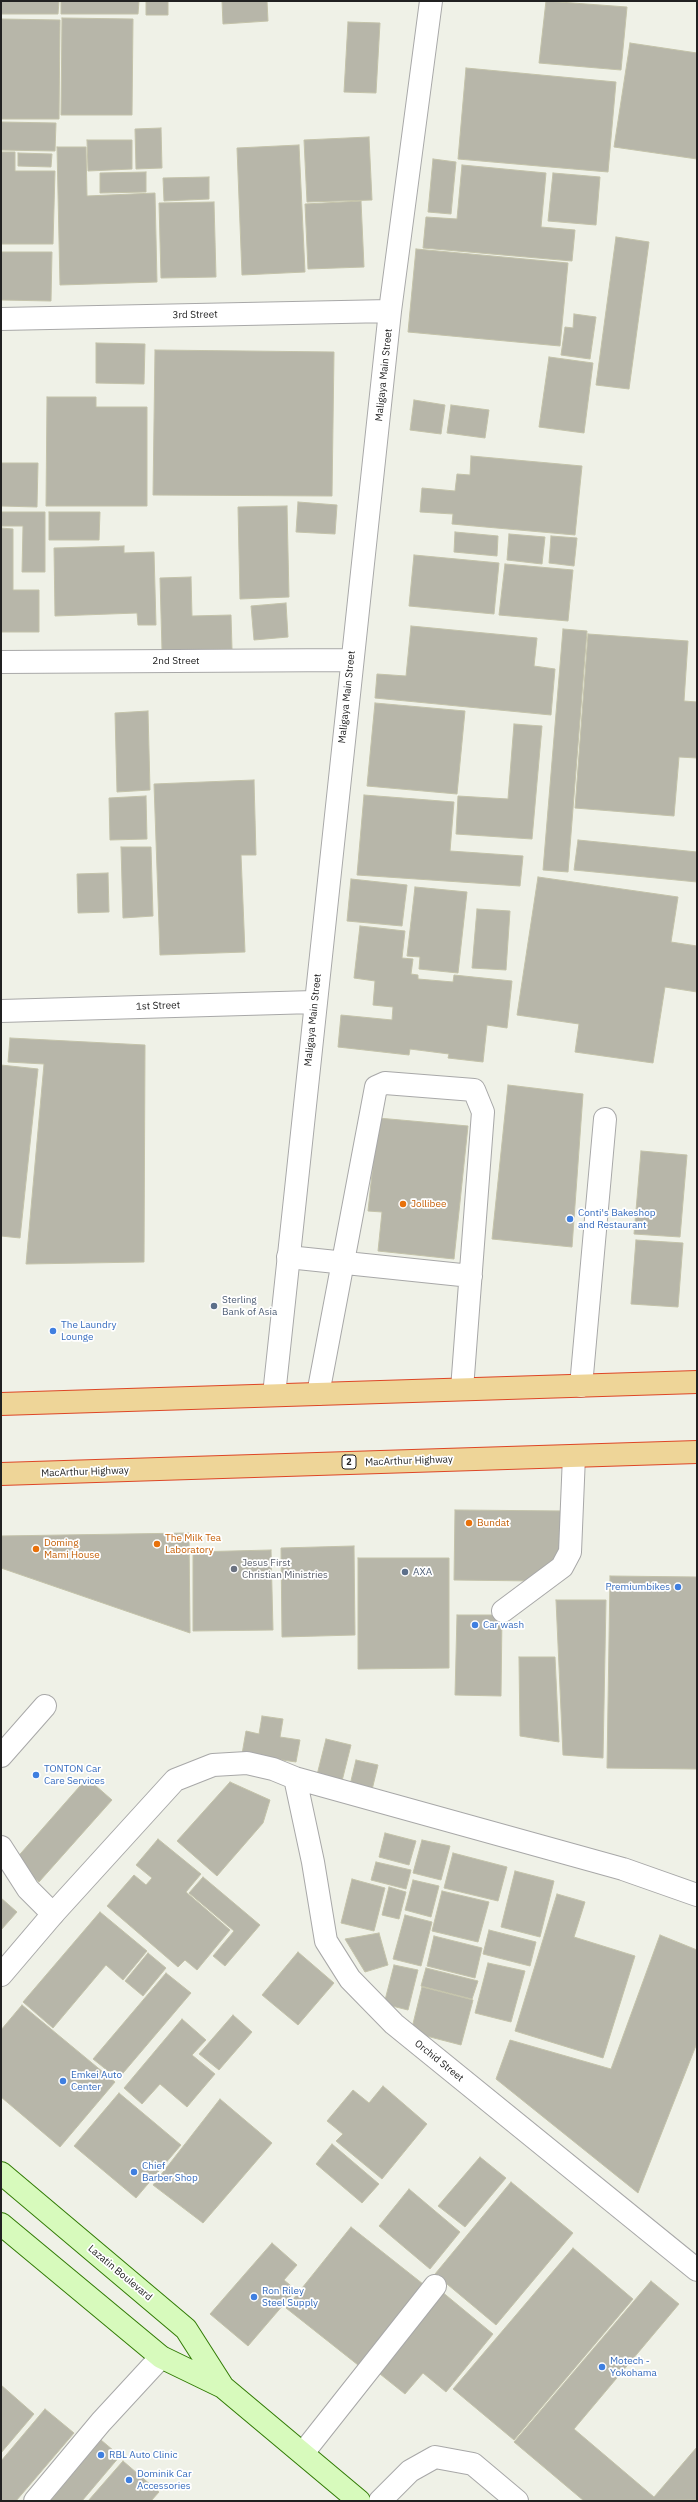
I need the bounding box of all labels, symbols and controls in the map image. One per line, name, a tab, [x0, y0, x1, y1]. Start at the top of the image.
street label: 3rd Street	[172, 309, 218, 321]
street label: Maligaya Main Street	[373, 328, 395, 422]
street label: Maligaya Main Street	[336, 650, 358, 744]
street label: 2nd Street	[152, 655, 200, 667]
street label: Maligaya Main Street	[302, 973, 324, 1067]
street label: 1st Street	[136, 999, 180, 1013]
place label: Jollibee	[411, 1198, 446, 1210]
marker: Jollibee	[398, 1199, 408, 1209]
place label: Conti's Bakeshop and Restaurant	[578, 1207, 656, 1230]
marker: Conti's Bakeshop and Restaurant	[565, 1214, 575, 1224]
place label: Sterling Bank of Asia	[222, 1294, 277, 1318]
marker: Sterling Bank of Asia	[209, 1301, 219, 1311]
place label: The Laundry Lounge	[61, 1319, 117, 1342]
marker: The Laundry Lounge	[48, 1326, 58, 1336]
street label: MacArthur Highway	[365, 1453, 453, 1469]
road number: 2	[342, 1455, 356, 1469]
street label: MacArthur Highway	[41, 1464, 129, 1480]
place label: Bundat	[477, 1517, 510, 1529]
marker: Bundat	[464, 1518, 474, 1528]
place label: The Milk Tea Laboratory	[165, 1532, 221, 1556]
place label: Doming Mami House	[44, 1537, 100, 1560]
marker: The Milk Tea Laboratory	[152, 1539, 162, 1549]
marker: Doming Mami House	[31, 1544, 41, 1554]
place label: Jesus First Christian Ministries	[242, 1557, 328, 1580]
marker: Jesus First Christian Ministries	[229, 1564, 239, 1574]
place label: AXA	[413, 1566, 432, 1578]
marker: AXA	[400, 1567, 410, 1577]
place label: Premiumbikes	[606, 1581, 670, 1593]
marker: Premiumbikes	[673, 1582, 683, 1592]
place label: Car wash	[483, 1619, 524, 1631]
marker: Car wash	[470, 1620, 480, 1630]
place label: TONTON Car Care Services	[44, 1763, 105, 1786]
marker: TONTON Car Care Services	[31, 1770, 41, 1780]
street label: Orchid Street	[412, 2038, 466, 2084]
place label: Emkei Auto Center	[71, 2069, 122, 2092]
marker: Emkei Auto Center	[58, 2076, 68, 2086]
place label: Chief Barber Shop	[142, 2160, 198, 2184]
marker: Chief Barber Shop	[129, 2167, 139, 2177]
street label: Lazatin Boulevard	[86, 2243, 154, 2303]
place label: Ron Riley Steel Supply	[262, 2285, 318, 2308]
marker: Ron Riley Steel Supply	[249, 2292, 259, 2302]
place label: Motech - Yokohama	[610, 2355, 657, 2378]
marker: Motech - Yokohama	[597, 2362, 607, 2372]
place label: RBL Auto Clinic	[109, 2449, 177, 2461]
marker: RBL Auto Clinic	[96, 2450, 106, 2460]
place label: Dominik Car Accessories	[137, 2468, 192, 2492]
marker: Dominik Car Accessories	[124, 2475, 134, 2485]

